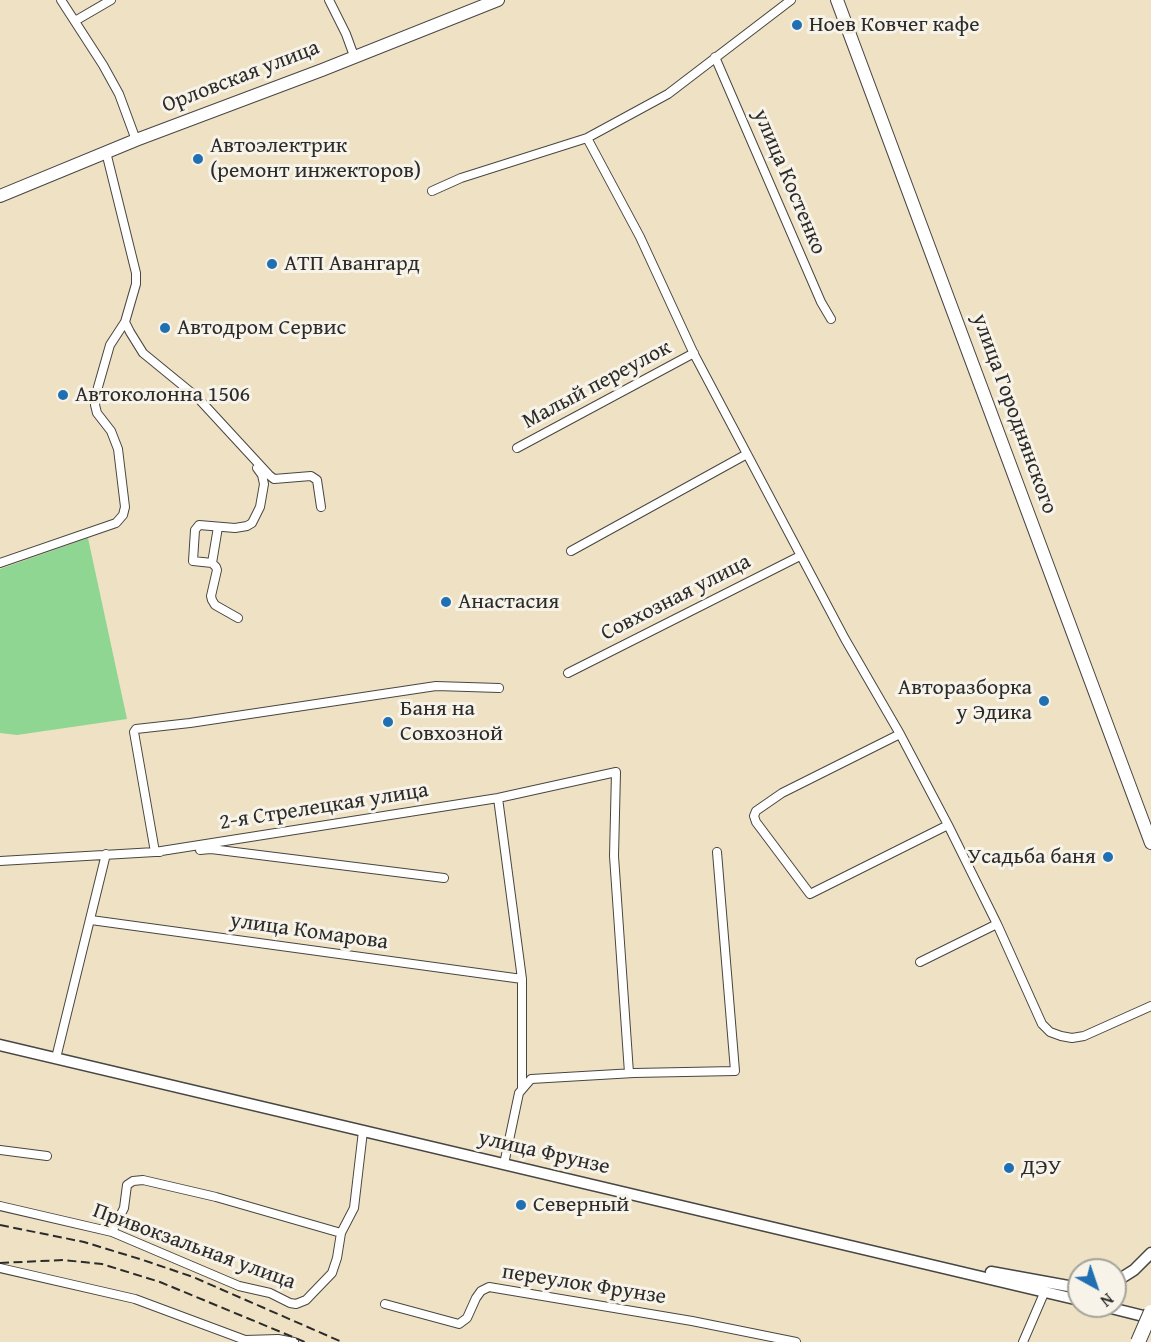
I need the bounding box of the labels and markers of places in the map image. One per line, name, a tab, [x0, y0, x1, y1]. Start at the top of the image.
place label: Ноев Ковчег кафе	[809, 12, 980, 38]
marker: Ноев Ковчег кафе	[790, 18, 804, 32]
place label: Автоэлектрик (ремонт инжекторов)	[210, 133, 421, 184]
marker: Автоэлектрик (ремонт инжекторов)	[191, 152, 205, 166]
place label: АТП Авангард	[284, 251, 420, 277]
marker: АТП Авангард	[265, 257, 279, 271]
place label: Автодром Сервис	[177, 315, 346, 341]
marker: Автодром Сервис	[158, 321, 172, 335]
place label: Автоколонна 1506	[75, 382, 250, 408]
marker: Автоколонна 1506	[56, 388, 70, 402]
place label: Анастасия	[458, 589, 559, 615]
marker: Анастасия	[439, 595, 453, 609]
place label: Авторазборка у Эдика	[898, 675, 1032, 726]
marker: Авторазборка у Эдика	[1037, 694, 1051, 708]
place label: Баня на Совхозной	[400, 696, 503, 748]
marker: Баня на Совхозной	[381, 715, 395, 729]
place label: Усадьба баня	[968, 844, 1096, 870]
marker: Усадьба баня	[1101, 850, 1115, 864]
place label: ДЭУ	[1021, 1155, 1061, 1181]
marker: ДЭУ	[1002, 1161, 1016, 1175]
place label: Северный	[533, 1192, 629, 1218]
marker: Северный	[514, 1198, 528, 1212]

